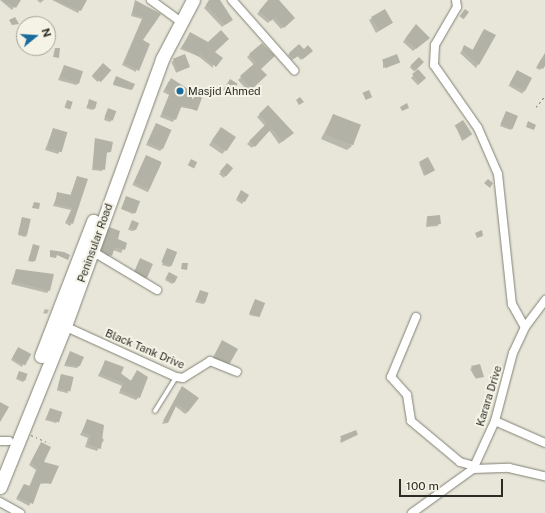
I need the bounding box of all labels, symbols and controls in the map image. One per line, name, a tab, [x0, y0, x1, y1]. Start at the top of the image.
north arrow	[16, 16, 56, 56]
text: N	[39, 27, 53, 39]
place label: Masjid Ahmed	[188, 84, 261, 98]
marker: Masjid Ahmed	[175, 86, 185, 96]
street label: Peninsular Road	[75, 202, 115, 284]
street label: Black Tank Drive	[103, 326, 187, 372]
street label: Karara Drive	[473, 364, 505, 428]
scale bar	[401, 471, 505, 497]
text: 100 m	[406, 479, 439, 493]

